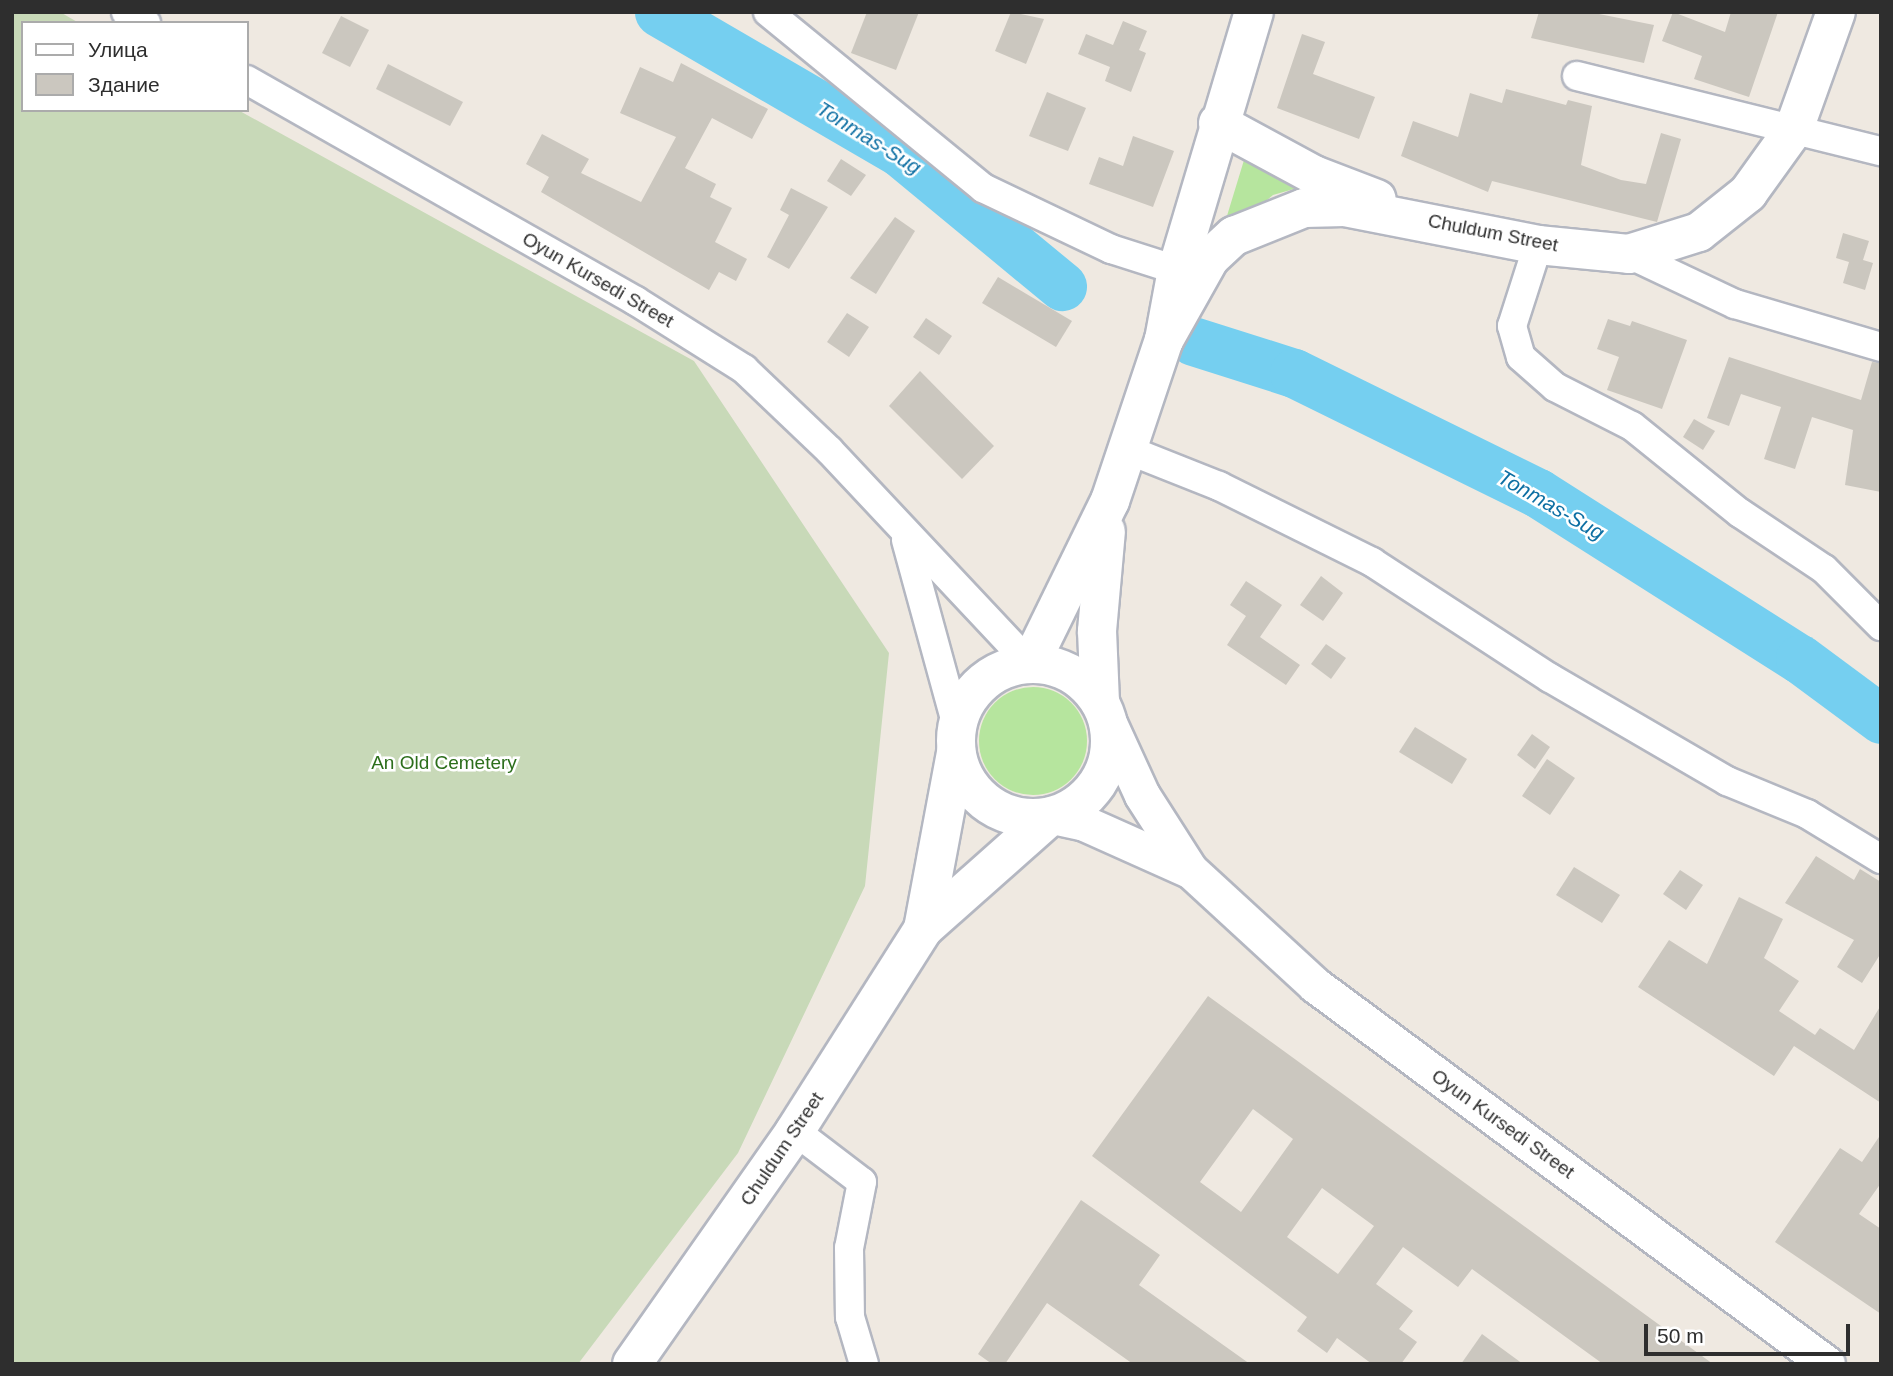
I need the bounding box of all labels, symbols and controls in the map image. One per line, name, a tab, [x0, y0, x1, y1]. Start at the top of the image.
legend	[21, 21, 248, 112]
text: Улица	[88, 38, 148, 61]
text: Здание	[88, 73, 160, 96]
water label: Tonmas-Sug	[812, 96, 926, 180]
street label: Chuldum Street	[1426, 209, 1560, 257]
street label: Oyun Kursedi Street	[518, 227, 678, 333]
water label: Tonmas-Sug	[1493, 465, 1609, 545]
park label: An Old Cemetery	[371, 752, 517, 774]
street label: Oyun Kursedi Street	[1427, 1064, 1579, 1184]
street label: Chuldum Street	[736, 1088, 828, 1210]
scale bar	[1648, 1310, 1854, 1354]
text: 50 m	[1657, 1324, 1704, 1347]

